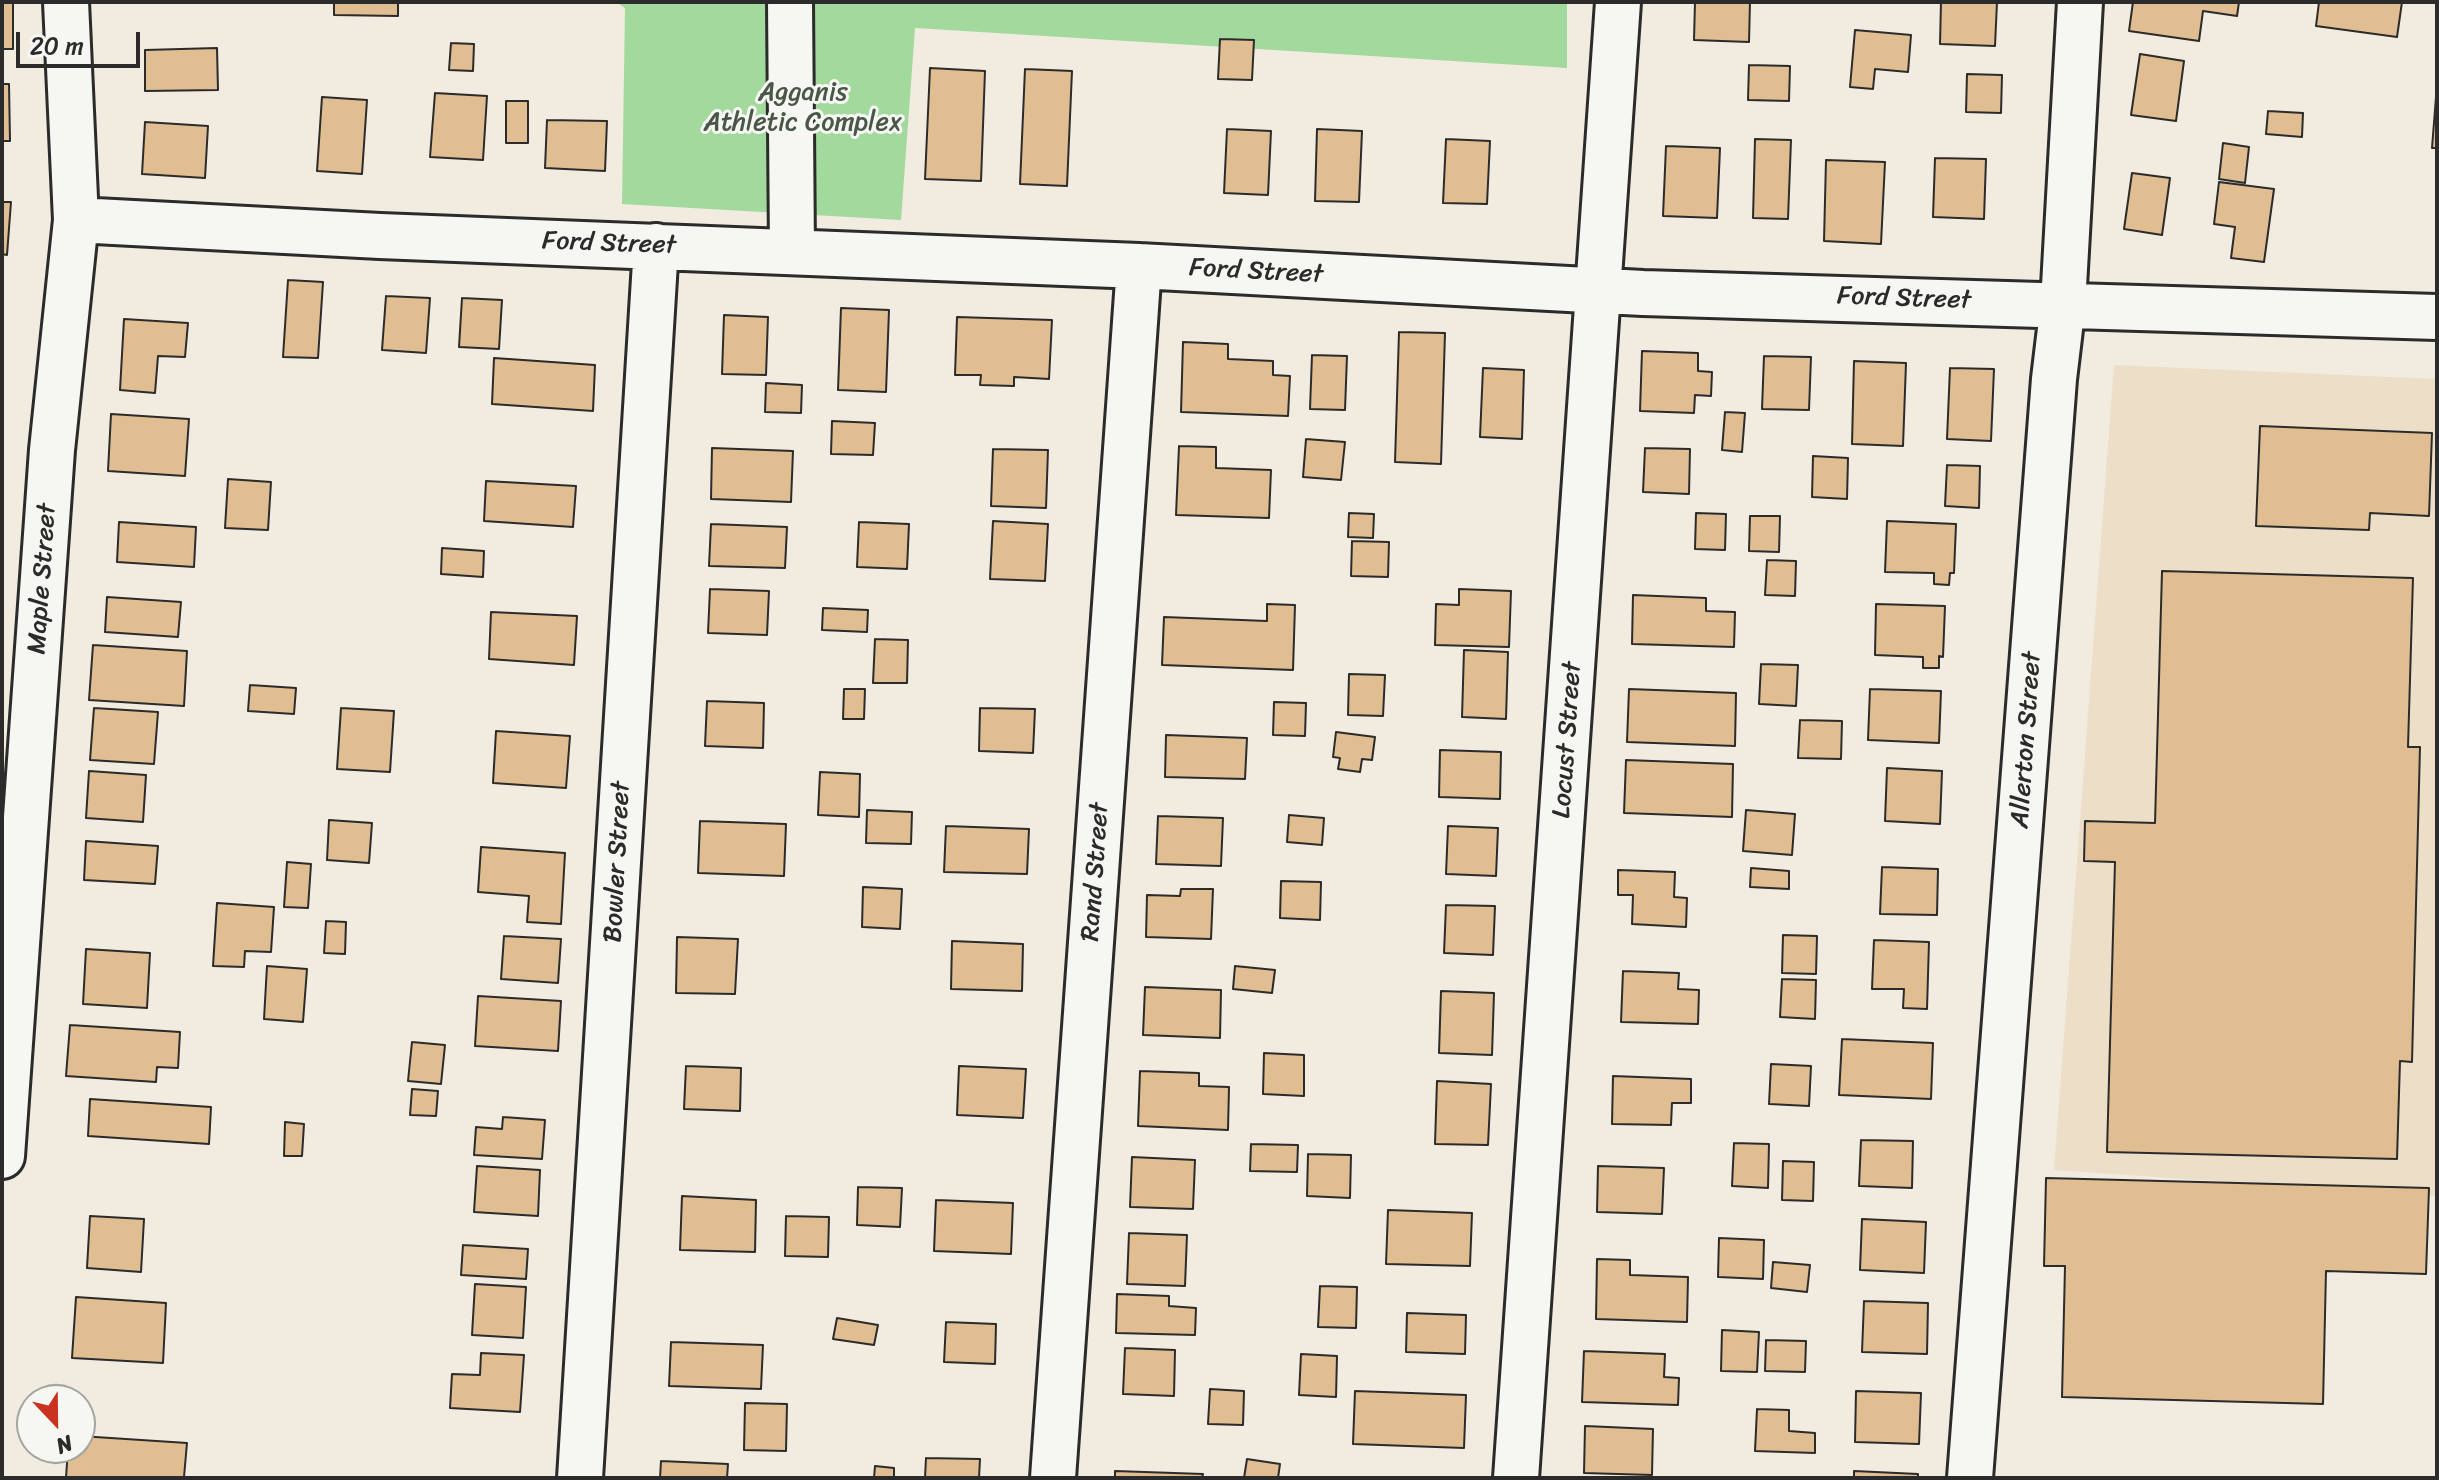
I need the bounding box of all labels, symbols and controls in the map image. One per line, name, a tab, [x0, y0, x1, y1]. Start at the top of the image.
scale bar	[20, 16, 144, 66]
text: 20 m	[30, 25, 84, 67]
park label: Agganis Athletic Complex	[704, 77, 902, 138]
street label: Ford Street	[541, 226, 677, 262]
street label: Ford Street	[1188, 253, 1324, 291]
street label: Ford Street	[1836, 281, 1972, 317]
street label: Maple Street	[22, 503, 64, 655]
street label: Allerton Street	[2005, 651, 2049, 829]
street label: Locust Street	[1547, 661, 1589, 819]
street label: Bowler Street	[598, 781, 638, 943]
street label: Rand Street	[1076, 802, 1116, 942]
north arrow	[16, 1384, 96, 1464]
text: N	[50, 1424, 79, 1466]

